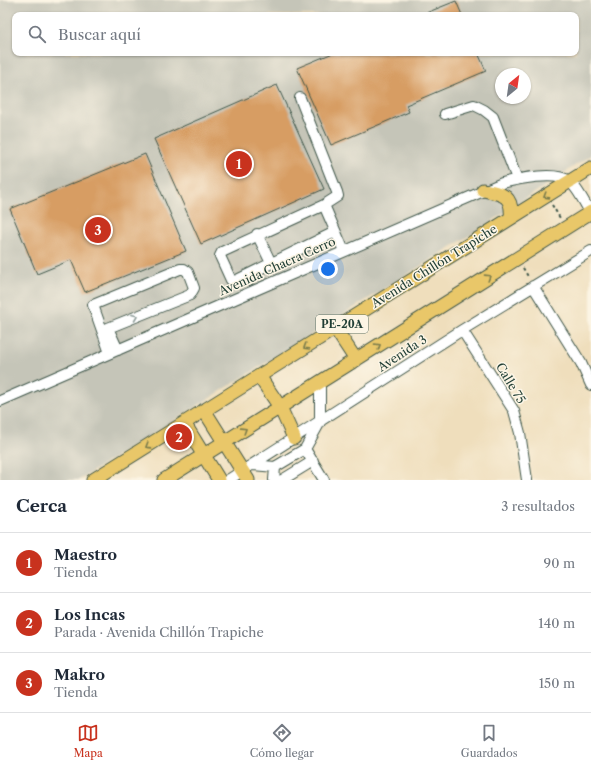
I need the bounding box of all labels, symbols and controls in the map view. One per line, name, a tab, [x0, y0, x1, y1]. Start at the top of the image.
search box	[12, 12, 579, 56]
icon: search	[26, 23, 48, 45]
text: Buscar aquí	[58, 25, 141, 44]
north arrow	[495, 68, 531, 104]
pin: 1	[226, 149, 252, 179]
one-way arrow	[543, 191, 550, 199]
pin: 3	[85, 215, 111, 245]
street label: Avenida Chillón Trapiche	[368, 221, 500, 311]
street label: Avenida Chacra Cerro	[216, 234, 338, 299]
your location	[318, 259, 338, 279]
one-way arrow	[484, 274, 491, 281]
one-way arrow	[131, 314, 138, 322]
road number: PE-20A	[316, 315, 368, 333]
street label: Avenida 3	[374, 332, 429, 375]
one-way arrow	[303, 342, 310, 349]
one-way arrow	[374, 343, 381, 350]
street label: Calle 75	[493, 360, 529, 406]
pin: 2	[166, 422, 192, 452]
one-way arrow	[240, 427, 247, 434]
one-way arrow	[145, 441, 152, 448]
text: Cerca	[16, 496, 67, 516]
text: 3 resultados	[501, 498, 575, 514]
text: Maestro	[54, 545, 117, 564]
text: 1	[26, 555, 32, 571]
text: 90 m	[544, 555, 575, 571]
text: Tienda	[54, 564, 98, 580]
text: Los Incas	[54, 605, 125, 624]
text: 2	[25, 615, 33, 631]
text: 140 m	[538, 615, 575, 631]
text: Parada · Avenida Chillón Trapiche	[54, 624, 264, 640]
text: Makro	[54, 665, 105, 684]
text: 3	[25, 675, 33, 691]
text: 150 m	[539, 675, 575, 691]
text: Tienda	[54, 684, 98, 700]
tab: Mapa	[73, 722, 103, 760]
tab: Cómo llegar	[250, 722, 314, 760]
tab: Guardados	[461, 722, 518, 760]

